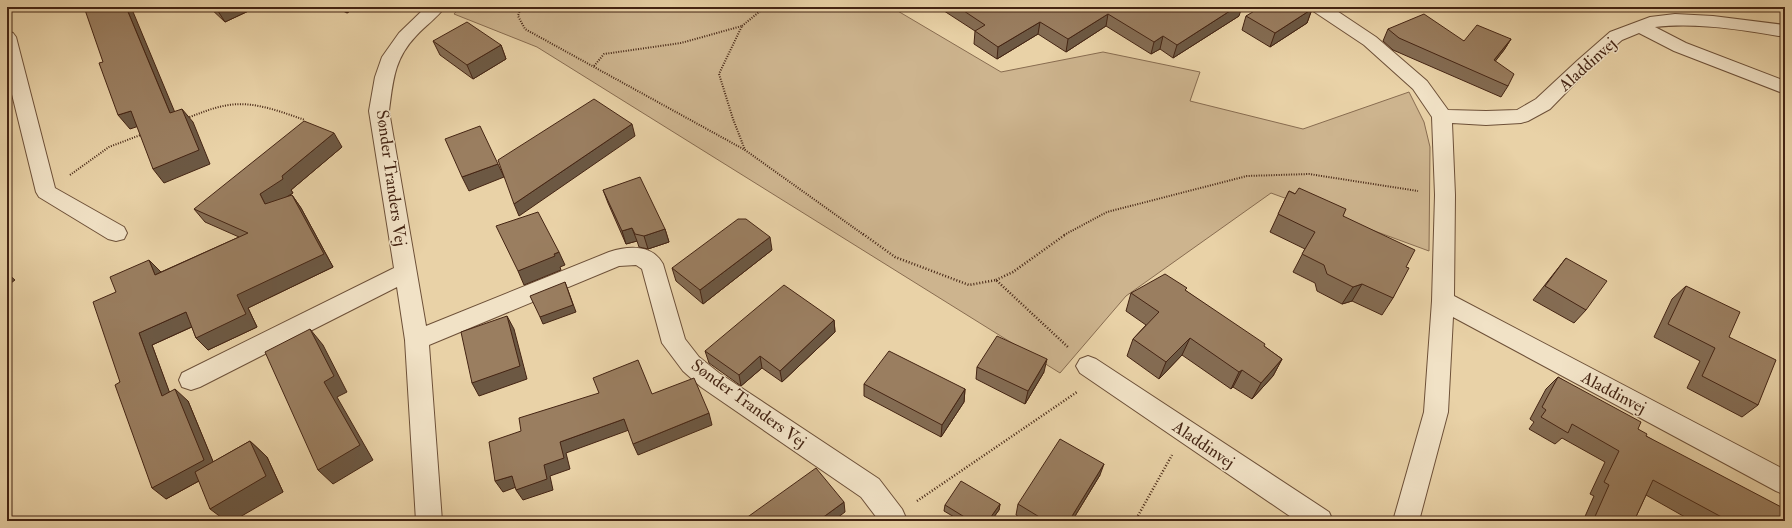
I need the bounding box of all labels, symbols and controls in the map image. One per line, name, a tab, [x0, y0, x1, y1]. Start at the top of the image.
street label: Aladdinvej	[1553, 33, 1620, 96]
street label: Sønder Tranders Vej	[372, 109, 411, 248]
street label: Sønder Tranders Vej	[687, 355, 810, 452]
street label: Aladdinvej	[1577, 366, 1650, 418]
street label: Aladdinvej	[1168, 416, 1239, 473]

